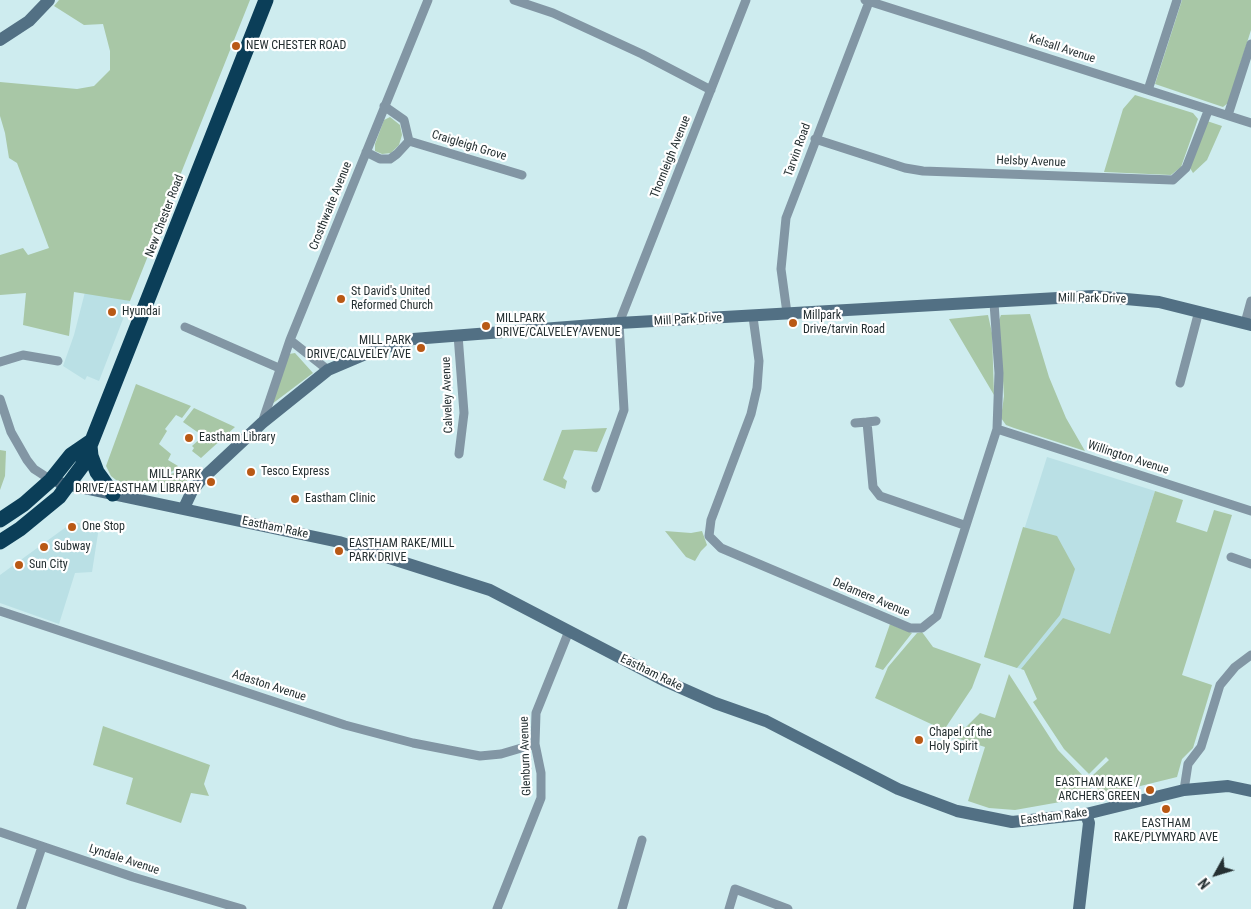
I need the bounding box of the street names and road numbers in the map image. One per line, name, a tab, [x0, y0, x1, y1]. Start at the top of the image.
street label: Kelsall Avenue	[1027, 32, 1097, 66]
street label: Thornleigh Avenue	[648, 114, 694, 200]
street label: Tarvin Road	[782, 121, 814, 179]
street label: Craigleigh Grove	[430, 128, 508, 164]
street label: Helsby Avenue	[996, 154, 1066, 170]
street label: Crosthwaite Avenue	[307, 160, 355, 252]
street label: New Chester Road	[143, 173, 187, 259]
street label: Mill Park Drive	[1058, 291, 1126, 307]
street label: Mill Park Drive	[654, 311, 722, 329]
street label: Calveley Avenue	[439, 356, 457, 434]
street label: Willington Avenue	[1086, 438, 1170, 478]
street label: Eastham Rake	[241, 514, 309, 542]
street label: Delamere Avenue	[830, 575, 912, 621]
street label: Eastham Rake	[618, 652, 684, 694]
street label: Adaston Avenue	[230, 667, 308, 705]
street label: Glenburn Avenue	[517, 716, 535, 796]
street label: Eastham Rake	[1020, 806, 1088, 828]
street label: Lyndale Avenue	[87, 842, 161, 878]

